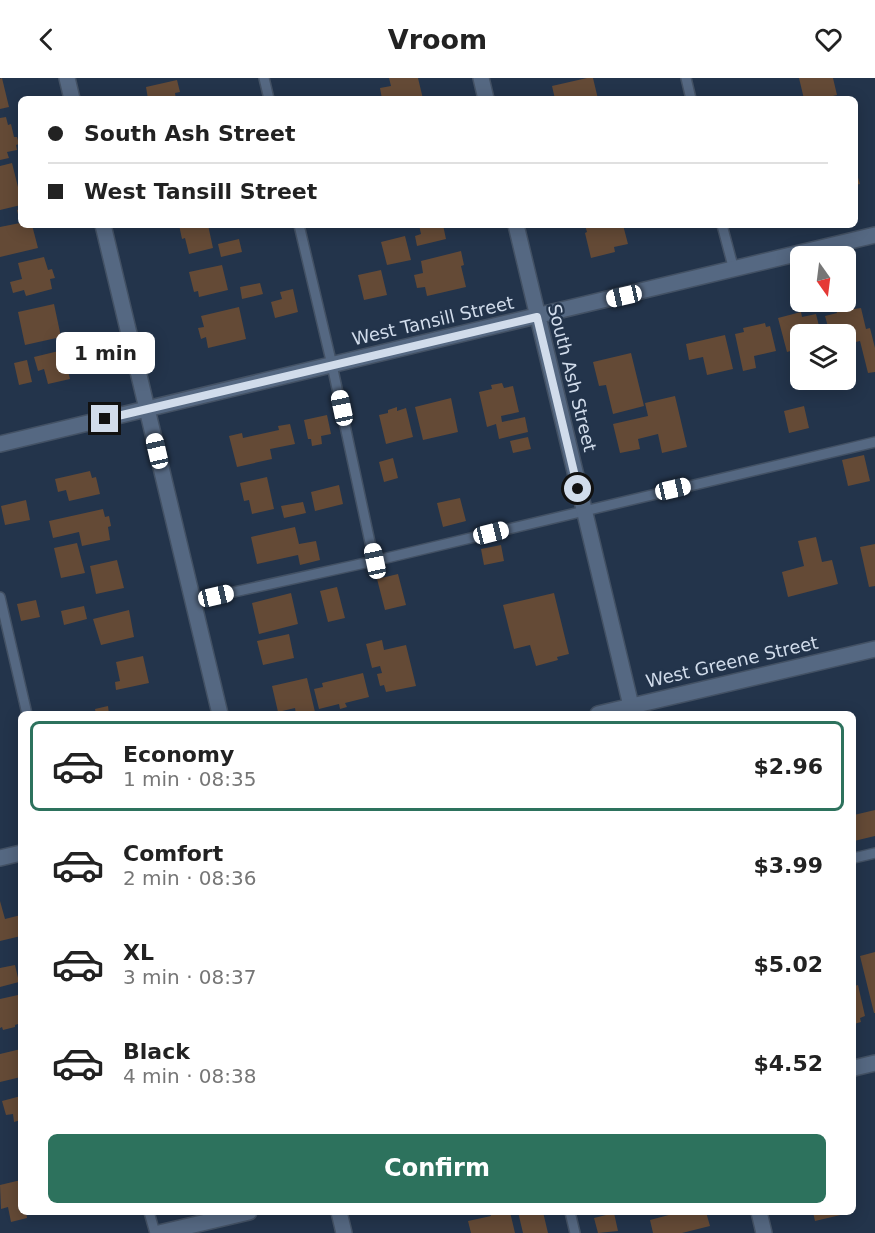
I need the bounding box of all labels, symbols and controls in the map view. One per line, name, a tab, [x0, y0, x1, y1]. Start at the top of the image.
icon: back	[30, 23, 63, 56]
icon: heart	[812, 23, 845, 56]
text: Vroom	[388, 24, 487, 55]
text: South Ash Street	[84, 121, 295, 146]
text: West Tansill Street	[84, 179, 317, 204]
north arrow	[790, 246, 856, 312]
map controls	[790, 246, 856, 390]
car	[604, 283, 644, 309]
street label: West Tansill Street	[350, 292, 516, 349]
street label: South Ash Street	[544, 302, 601, 454]
button: layers	[790, 324, 856, 390]
callout: 1 min	[56, 332, 154, 374]
text: 1 min	[74, 341, 137, 365]
car	[329, 389, 355, 427]
route end	[91, 405, 118, 432]
car	[144, 431, 170, 471]
route start	[564, 475, 591, 502]
car	[653, 476, 693, 502]
car	[471, 520, 511, 546]
car	[362, 542, 388, 580]
car	[196, 583, 236, 609]
street label: West Greene Street	[644, 631, 820, 692]
icon: car	[51, 739, 105, 793]
text: Economy	[123, 742, 234, 767]
text: $2.96	[753, 754, 823, 779]
text: 1 min · 08:35	[123, 767, 257, 791]
icon: car	[51, 838, 105, 892]
text: Comfort	[123, 841, 223, 866]
text: $3.99	[753, 853, 823, 878]
text: 2 min · 08:36	[123, 866, 257, 890]
icon: car	[51, 937, 105, 991]
text: XL	[123, 940, 154, 965]
text: $5.02	[753, 952, 823, 977]
text: 3 min · 08:37	[123, 965, 257, 989]
icon: car	[51, 1036, 105, 1090]
text: Black	[123, 1039, 190, 1064]
text: $4.52	[753, 1051, 823, 1076]
text: 4 min · 08:38	[123, 1064, 257, 1088]
button: Confirm	[48, 1134, 826, 1203]

